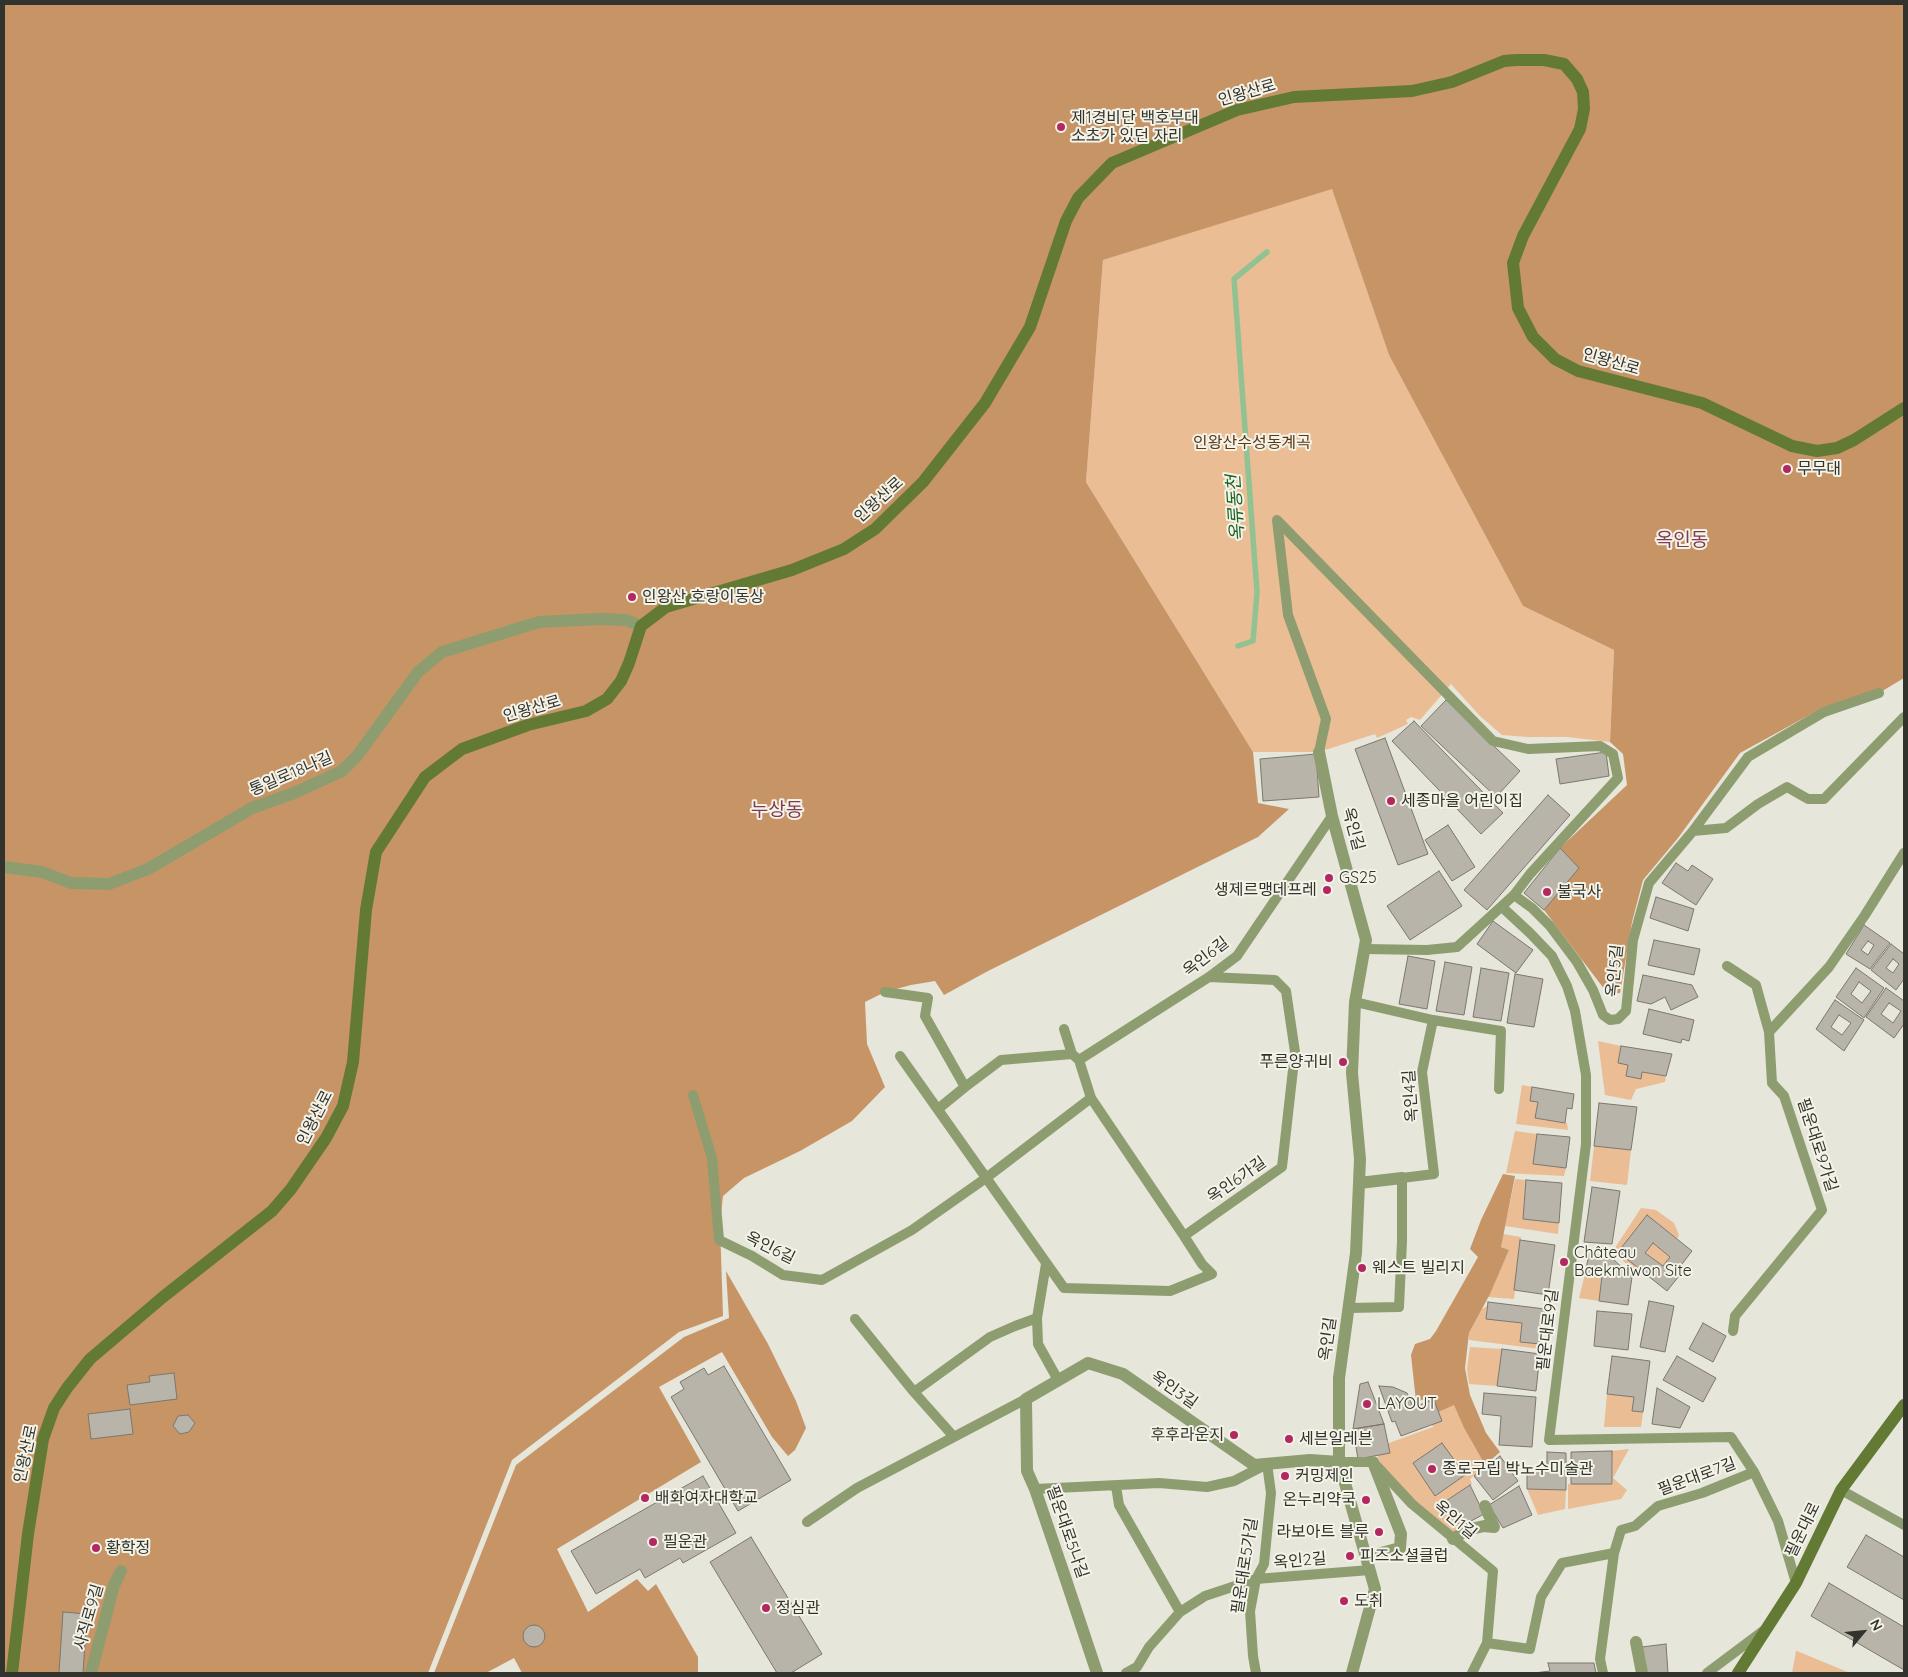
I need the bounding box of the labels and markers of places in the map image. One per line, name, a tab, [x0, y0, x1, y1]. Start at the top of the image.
place label: 제1경비단 백호부대 소초가 있던 자리	[1071, 108, 1199, 146]
marker: 제1경비단 백호부대 소초가 있던 자리	[1055, 121, 1067, 133]
place label: 무무대	[1797, 459, 1841, 479]
marker: 무무대	[1781, 463, 1793, 475]
place label: 인왕산 호랑이동상	[642, 587, 764, 607]
marker: 인왕산 호랑이동상	[626, 591, 638, 603]
place label: 세종마을 어린이집	[1401, 791, 1523, 811]
marker: 세종마을 어린이집	[1385, 795, 1397, 807]
place label: GS25	[1339, 868, 1377, 888]
marker: GS25	[1323, 872, 1335, 884]
place label: 생제르맹데프레	[1214, 880, 1317, 900]
place label: 불국사	[1557, 882, 1601, 902]
marker: 생제르맹데프레	[1321, 884, 1333, 896]
marker: 불국사	[1541, 886, 1553, 898]
place label: 푸른양귀비	[1259, 1052, 1333, 1072]
marker: 푸른양귀비	[1337, 1056, 1349, 1068]
place label: Château Baekmiwon Site	[1574, 1243, 1692, 1281]
marker: Château Baekmiwon Site	[1558, 1256, 1570, 1268]
place label: 웨스트 빌리지	[1372, 1258, 1465, 1278]
marker: 웨스트 빌리지	[1356, 1262, 1368, 1274]
place label: LAYOUT	[1377, 1394, 1437, 1414]
marker: LAYOUT	[1361, 1398, 1373, 1410]
place label: 후후라운지	[1150, 1425, 1224, 1445]
marker: 후후라운지	[1228, 1429, 1240, 1441]
place label: 세븐일레븐	[1299, 1429, 1373, 1449]
marker: 세븐일레븐	[1283, 1433, 1295, 1445]
place label: 종로구립 박노수미술관	[1442, 1459, 1594, 1479]
marker: 종로구립 박노수미술관	[1426, 1463, 1438, 1475]
place label: 커밍제인	[1295, 1466, 1354, 1486]
marker: 커밍제인	[1279, 1470, 1291, 1482]
place label: 배화여자대학교	[655, 1488, 758, 1508]
place label: 온누리약국	[1282, 1490, 1356, 1510]
marker: 배화여자대학교	[639, 1492, 651, 1504]
marker: 온누리약국	[1360, 1494, 1372, 1506]
place label: 라보아트 블루	[1276, 1522, 1369, 1542]
marker: 라보아트 블루	[1373, 1526, 1385, 1538]
place label: 필운관	[663, 1532, 707, 1552]
marker: 필운관	[647, 1536, 659, 1548]
place label: 황학정	[106, 1538, 150, 1558]
marker: 황학정	[90, 1542, 102, 1554]
place label: 피즈소셜클럽	[1360, 1546, 1448, 1566]
marker: 피즈소셜클럽	[1344, 1550, 1356, 1562]
place label: 도취	[1354, 1591, 1383, 1611]
marker: 도취	[1338, 1595, 1350, 1607]
place label: 정심관	[776, 1598, 820, 1618]
marker: 정심관	[760, 1602, 772, 1614]

